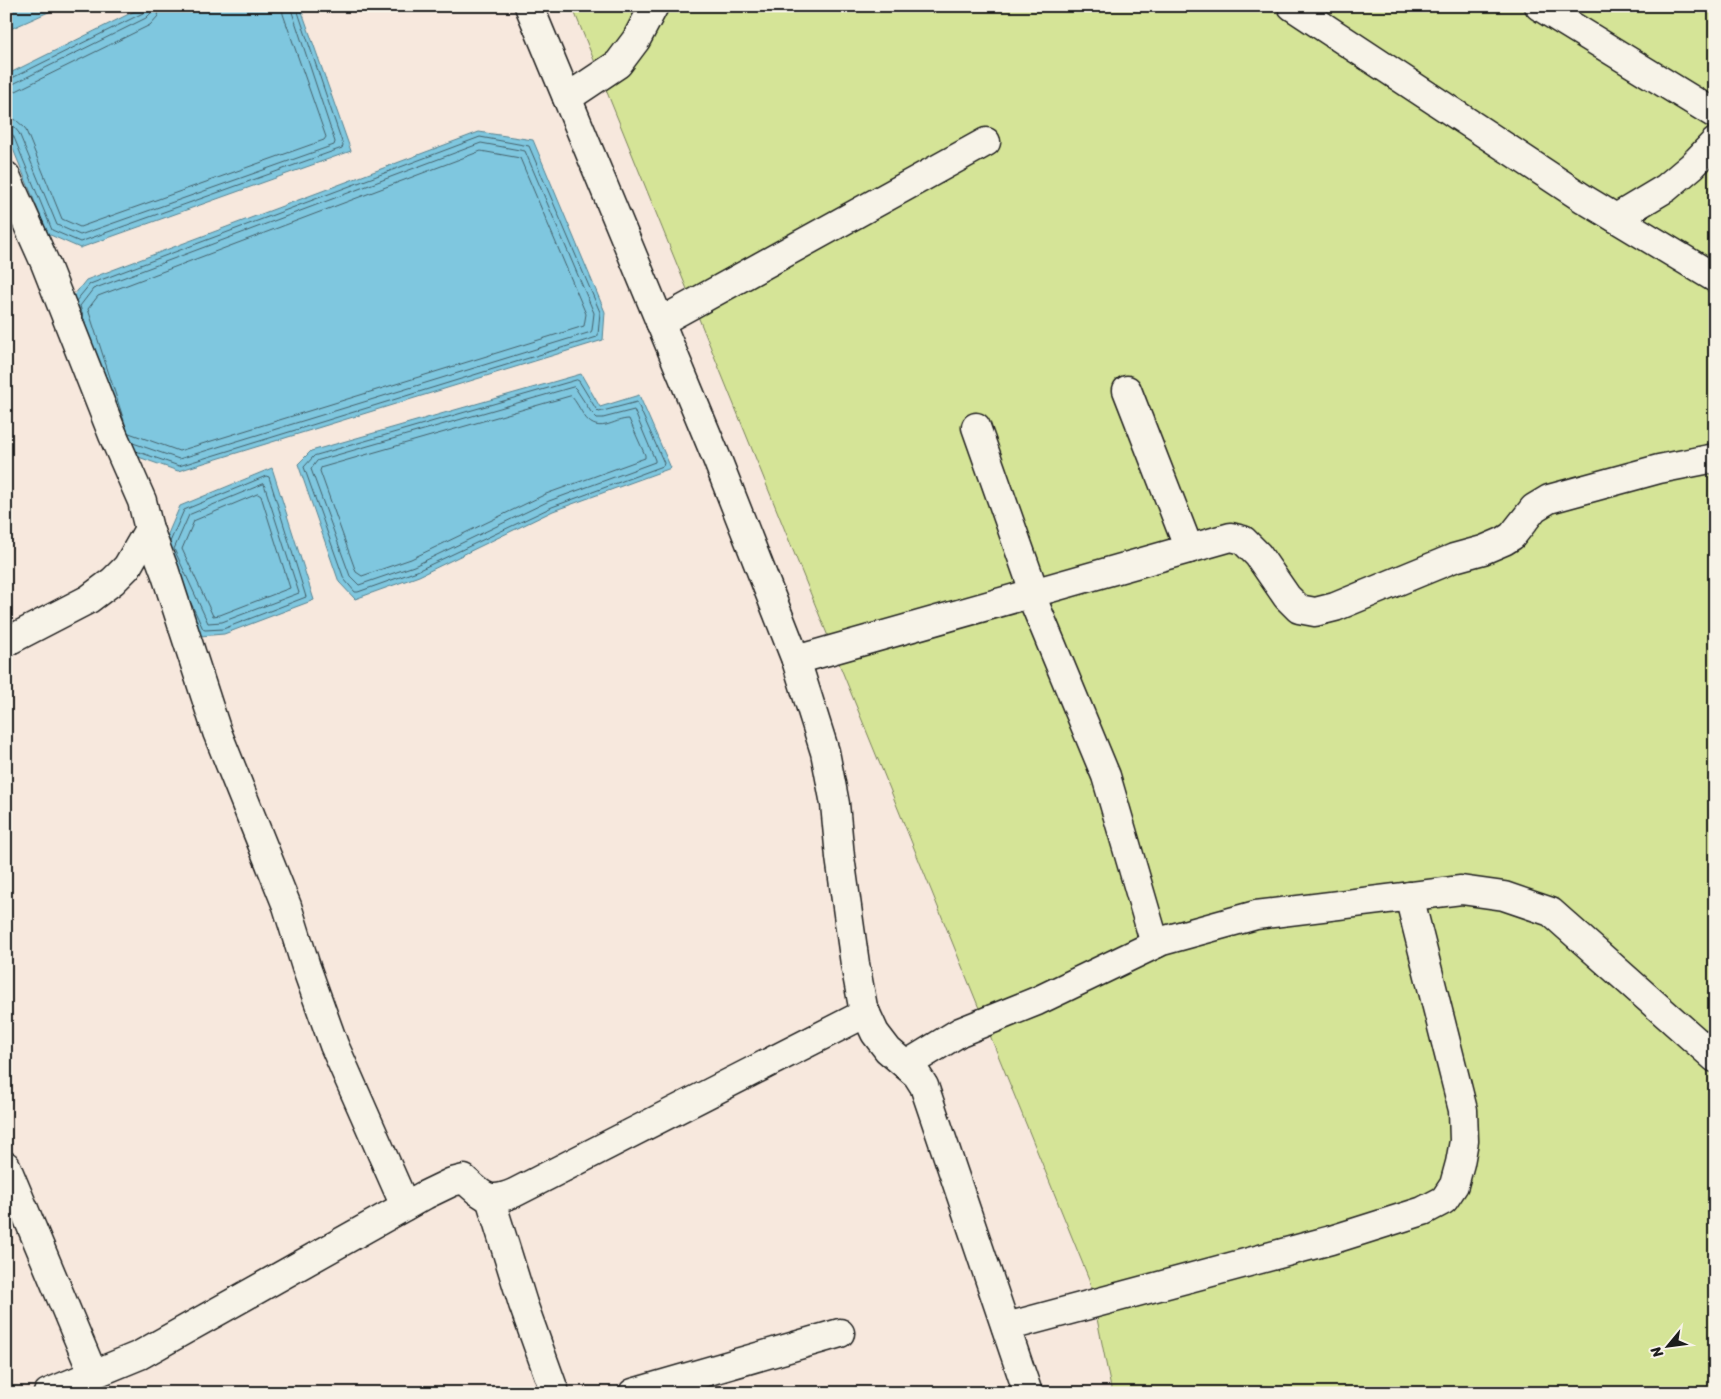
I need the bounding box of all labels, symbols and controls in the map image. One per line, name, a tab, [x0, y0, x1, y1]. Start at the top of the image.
north arrow	[1644, 1322, 1694, 1372]
text: N	[1644, 1341, 1671, 1363]

